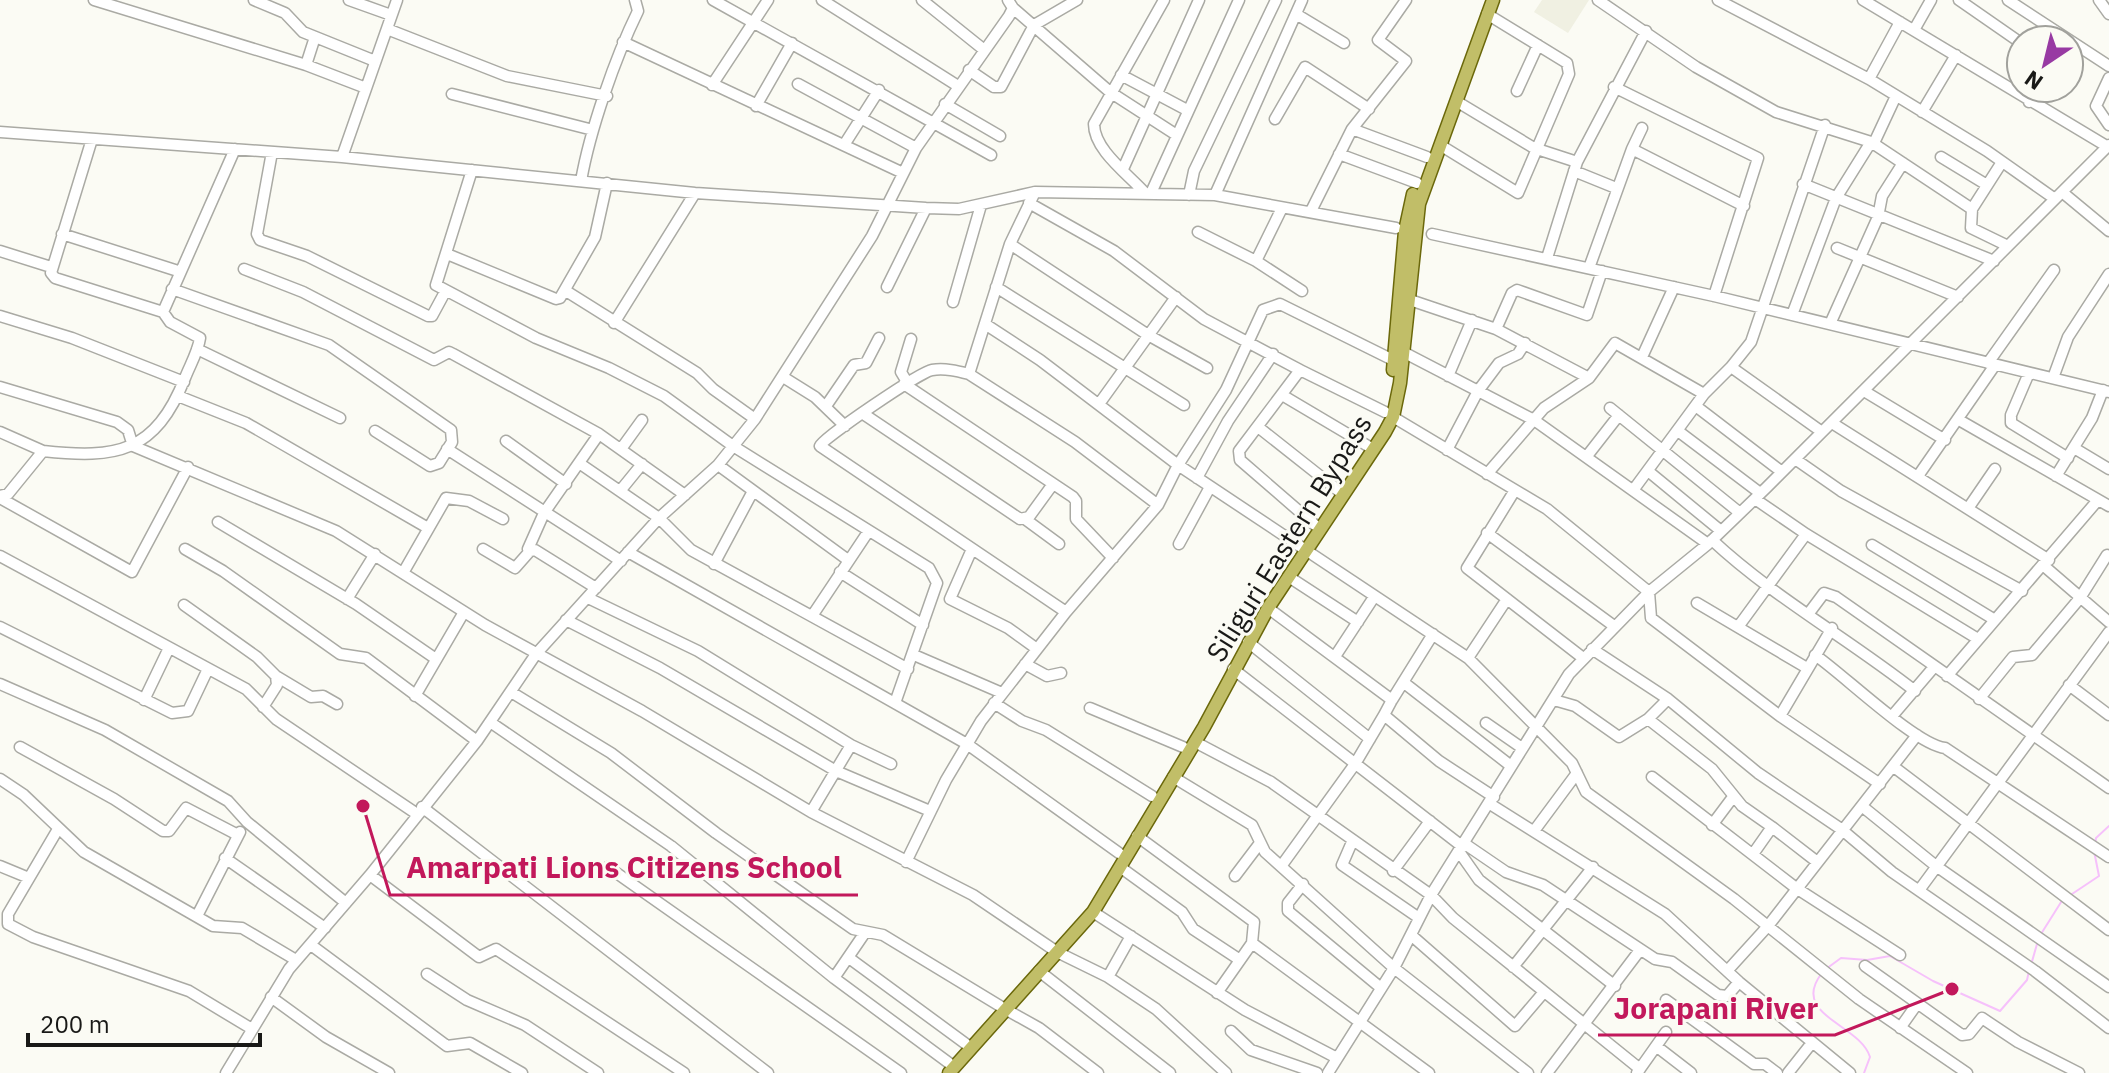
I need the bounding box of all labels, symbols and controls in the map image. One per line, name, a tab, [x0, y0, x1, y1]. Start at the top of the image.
north arrow	[2005, 24, 2085, 104]
text: N	[2018, 64, 2048, 97]
street label: Siliguri Eastern Bypass	[1197, 407, 1380, 668]
callout: Amarpati Lions Citizens School	[390, 841, 858, 895]
text: Amarpati Lions Citizens School	[406, 847, 842, 886]
callout: Jorapani River	[1598, 981, 1835, 1035]
text: Jorapani River	[1614, 988, 1819, 1027]
scale bar	[28, 997, 260, 1047]
text: 200 m	[40, 1008, 110, 1040]

